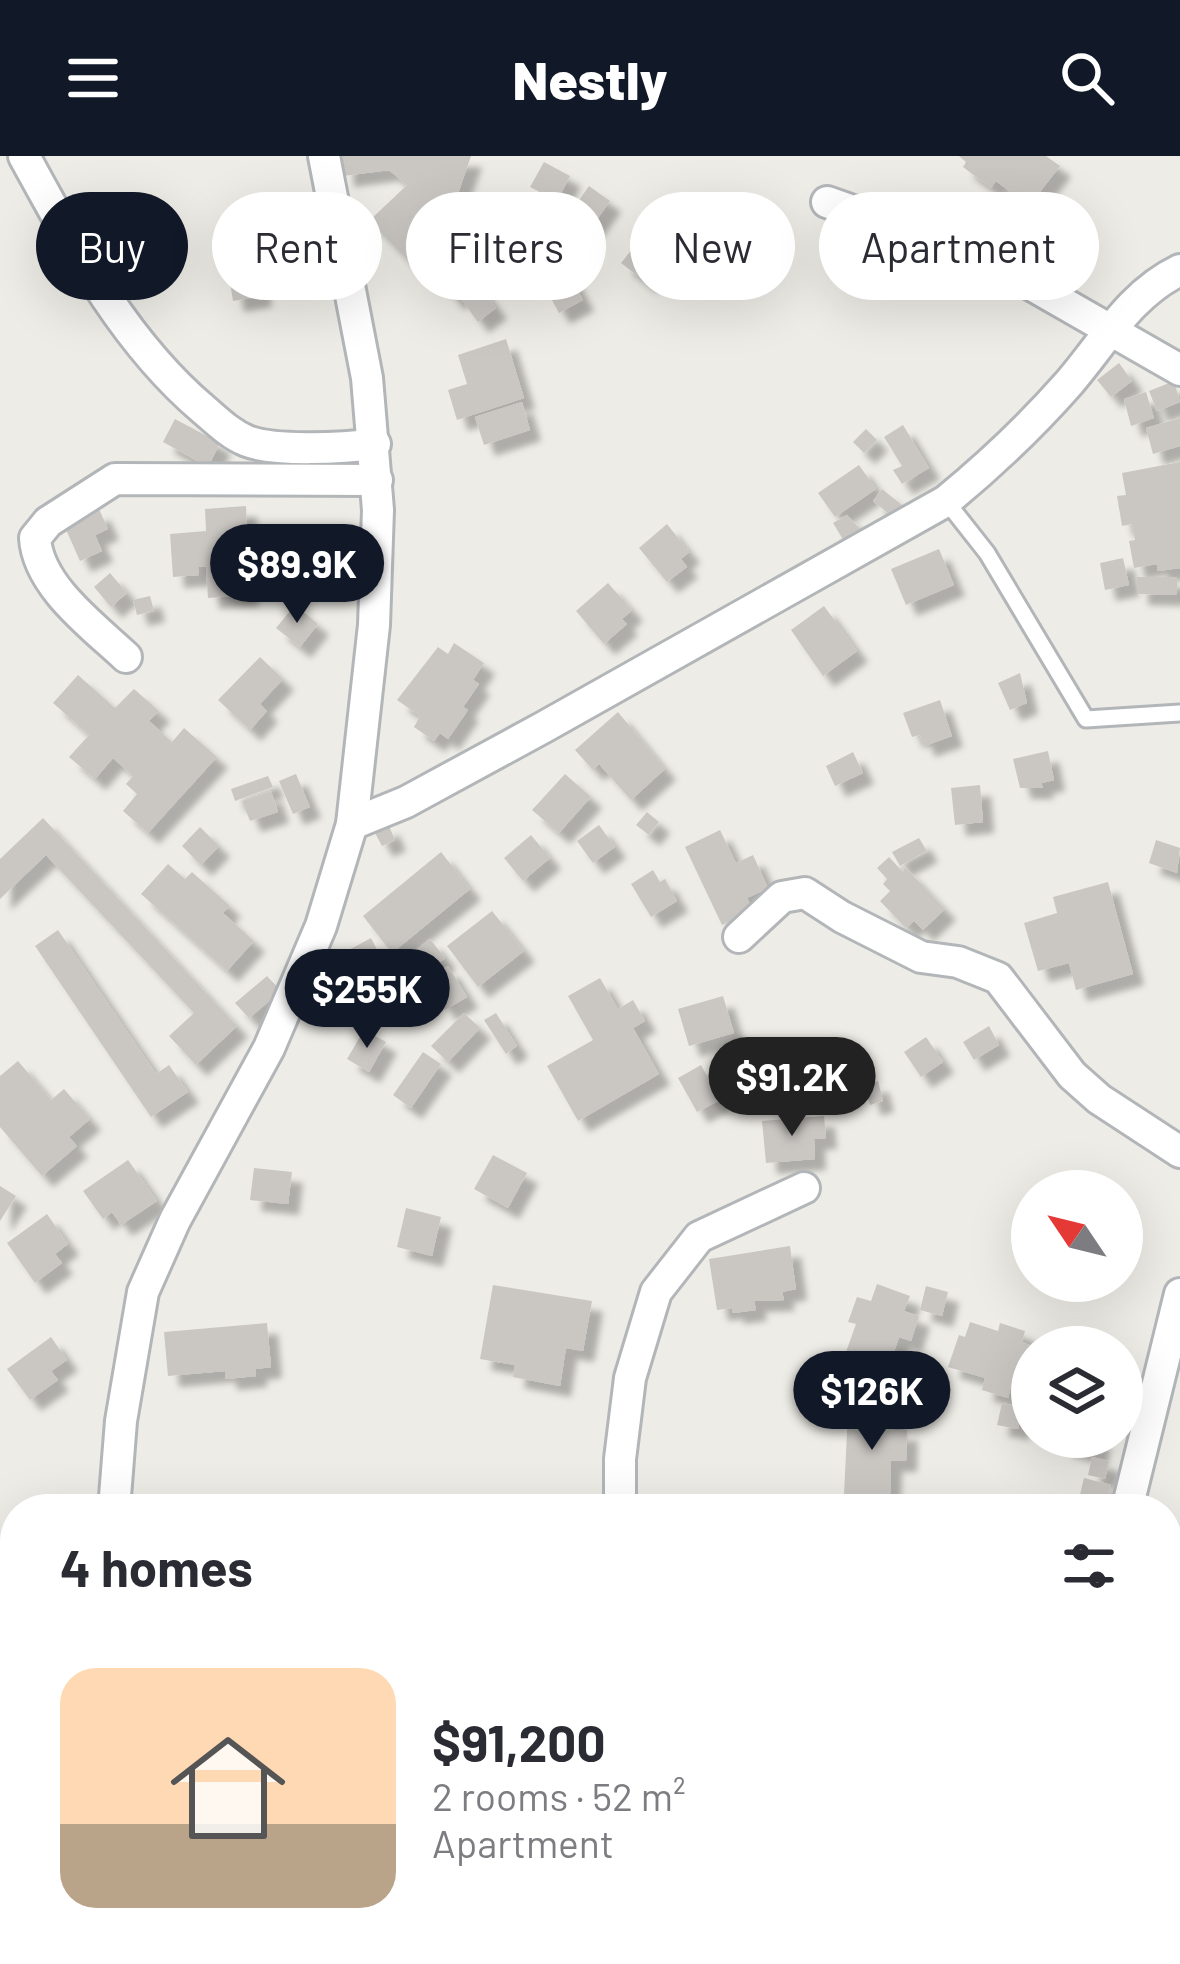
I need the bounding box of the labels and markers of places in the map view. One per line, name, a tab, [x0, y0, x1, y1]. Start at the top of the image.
pin: $89.9K	[199, 524, 395, 626]
pin: $255K	[283, 949, 451, 1051]
pin: $91.2K	[694, 1037, 890, 1139]
pin: $126K	[788, 1351, 956, 1453]

